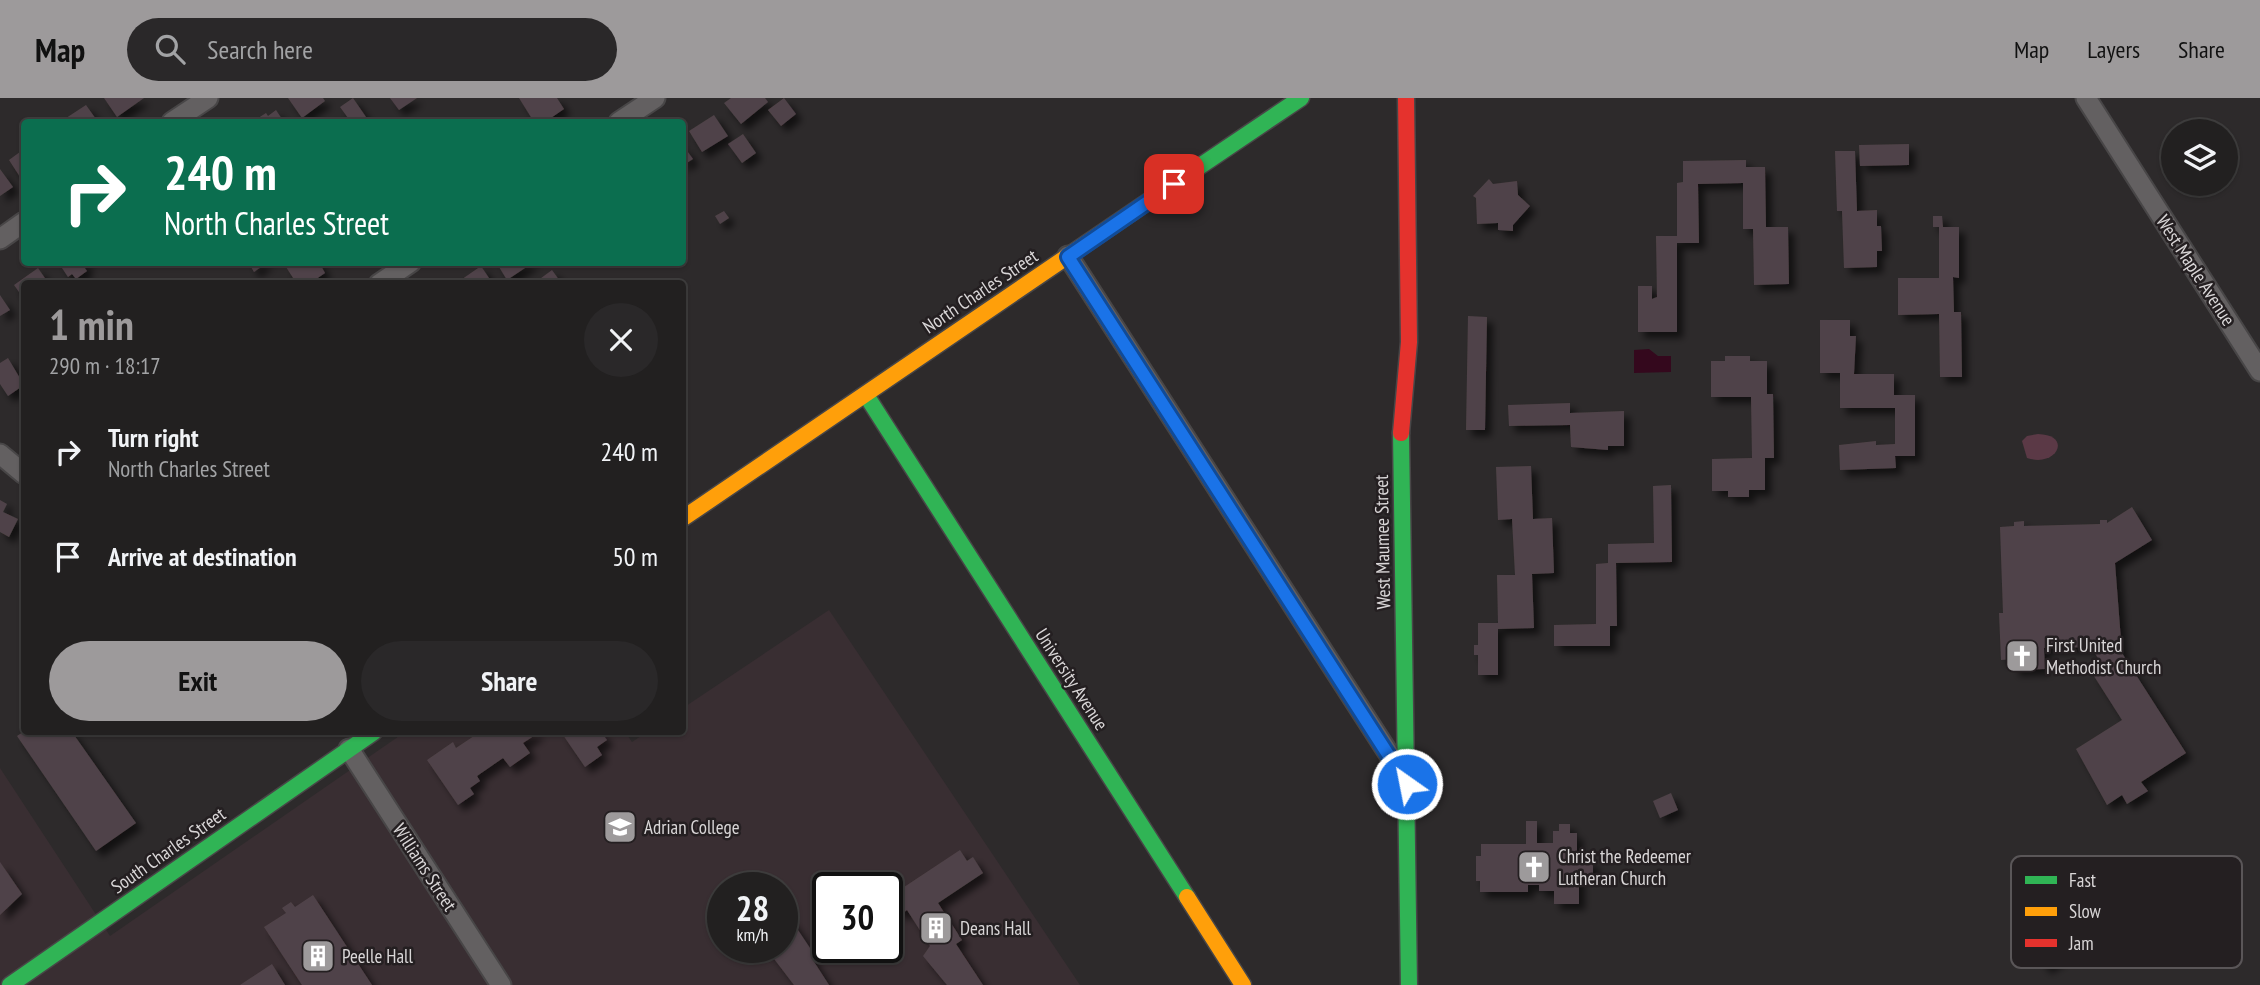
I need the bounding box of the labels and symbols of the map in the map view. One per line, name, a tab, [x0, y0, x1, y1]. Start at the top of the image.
pin	[1144, 154, 1204, 214]
street label: West Maple Avenue	[2151, 210, 2241, 330]
street label: North Charles Street	[918, 243, 1043, 338]
street label: West Maumee Street	[1369, 474, 1395, 610]
street label: University Avenue	[1030, 624, 1114, 735]
place label: First United Methodist Church	[2046, 633, 2161, 679]
church icon: First United Methodist Church	[2003, 637, 2041, 675]
position arrow	[1370, 747, 1444, 821]
street label: South Charles Street	[106, 801, 230, 898]
school or university icon: Adrian College	[601, 808, 639, 846]
place label: Adrian College	[644, 815, 740, 839]
street label: Williams Street	[388, 819, 463, 916]
place label: Christ the Redeemer Lutheran Church	[1558, 844, 1692, 890]
church icon: Christ the Redeemer Lutheran Church	[1515, 848, 1553, 886]
legend	[2011, 856, 2242, 968]
text: Fast	[2069, 868, 2097, 892]
speed limit sign: 30	[812, 872, 903, 963]
text: Slow	[2069, 899, 2102, 923]
building icon: Deans Hall	[917, 909, 955, 947]
place label: Deans Hall	[960, 916, 1031, 940]
text: Jam	[2068, 931, 2094, 955]
building icon: Peelle Hall	[299, 937, 337, 975]
place label: Peelle Hall	[342, 944, 414, 968]

